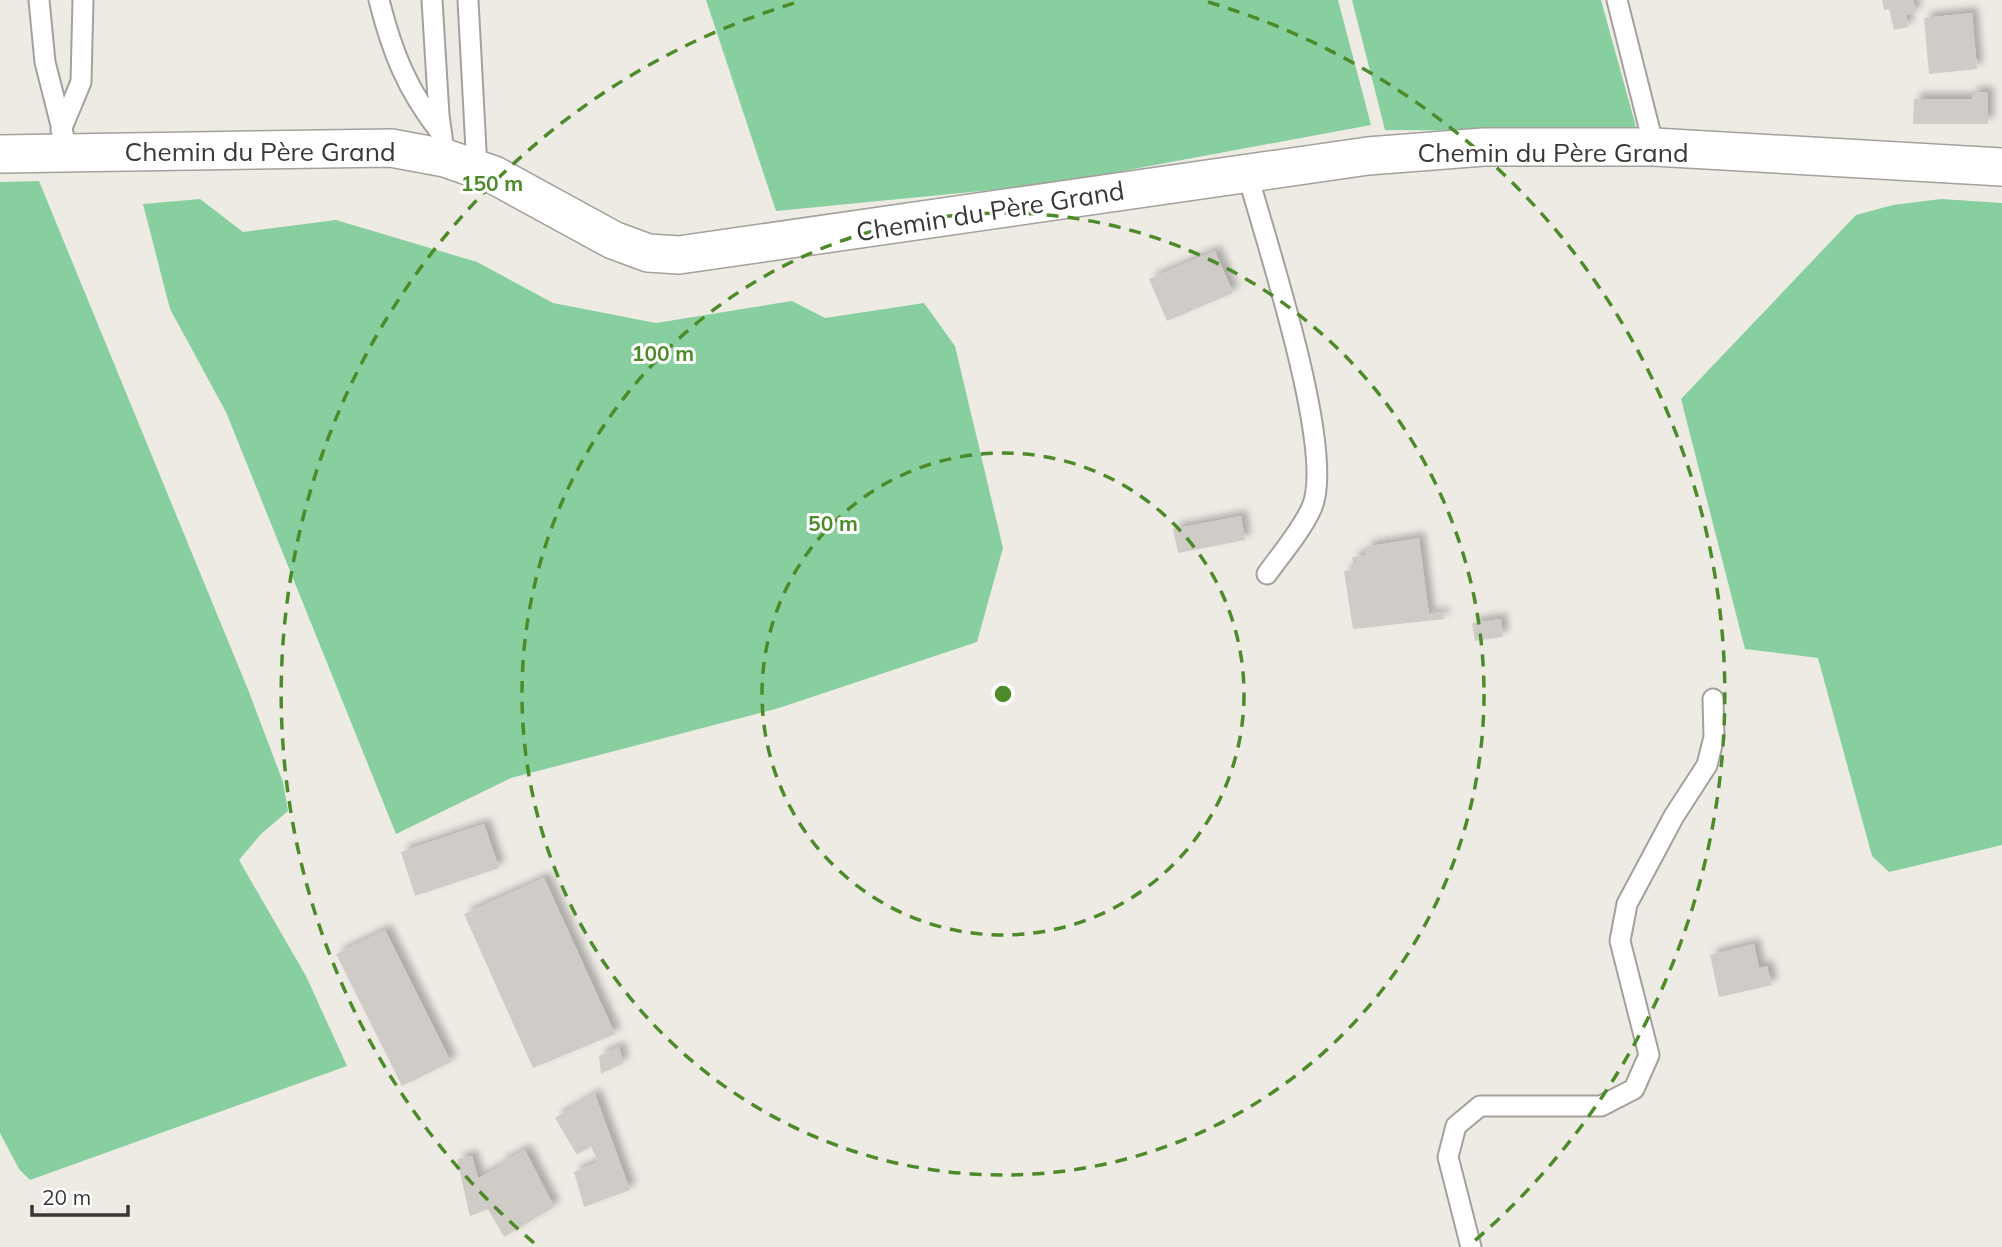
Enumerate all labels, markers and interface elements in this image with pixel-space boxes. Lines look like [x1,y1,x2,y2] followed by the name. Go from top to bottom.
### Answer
[124,135,396,168] street label: Chemin du Père Grand
[1417,136,1689,169] street label: Chemin du Père Grand
[461,170,523,196] text: 150 m
[854,174,1126,248] street label: Chemin du Père Grand
[632,340,694,366] text: 100 m
[808,510,858,536] text: 50 m
[991,682,1015,706] centre of rings
[32,1174,128,1218] scale bar
[42,1184,91,1210] text: 20 m

